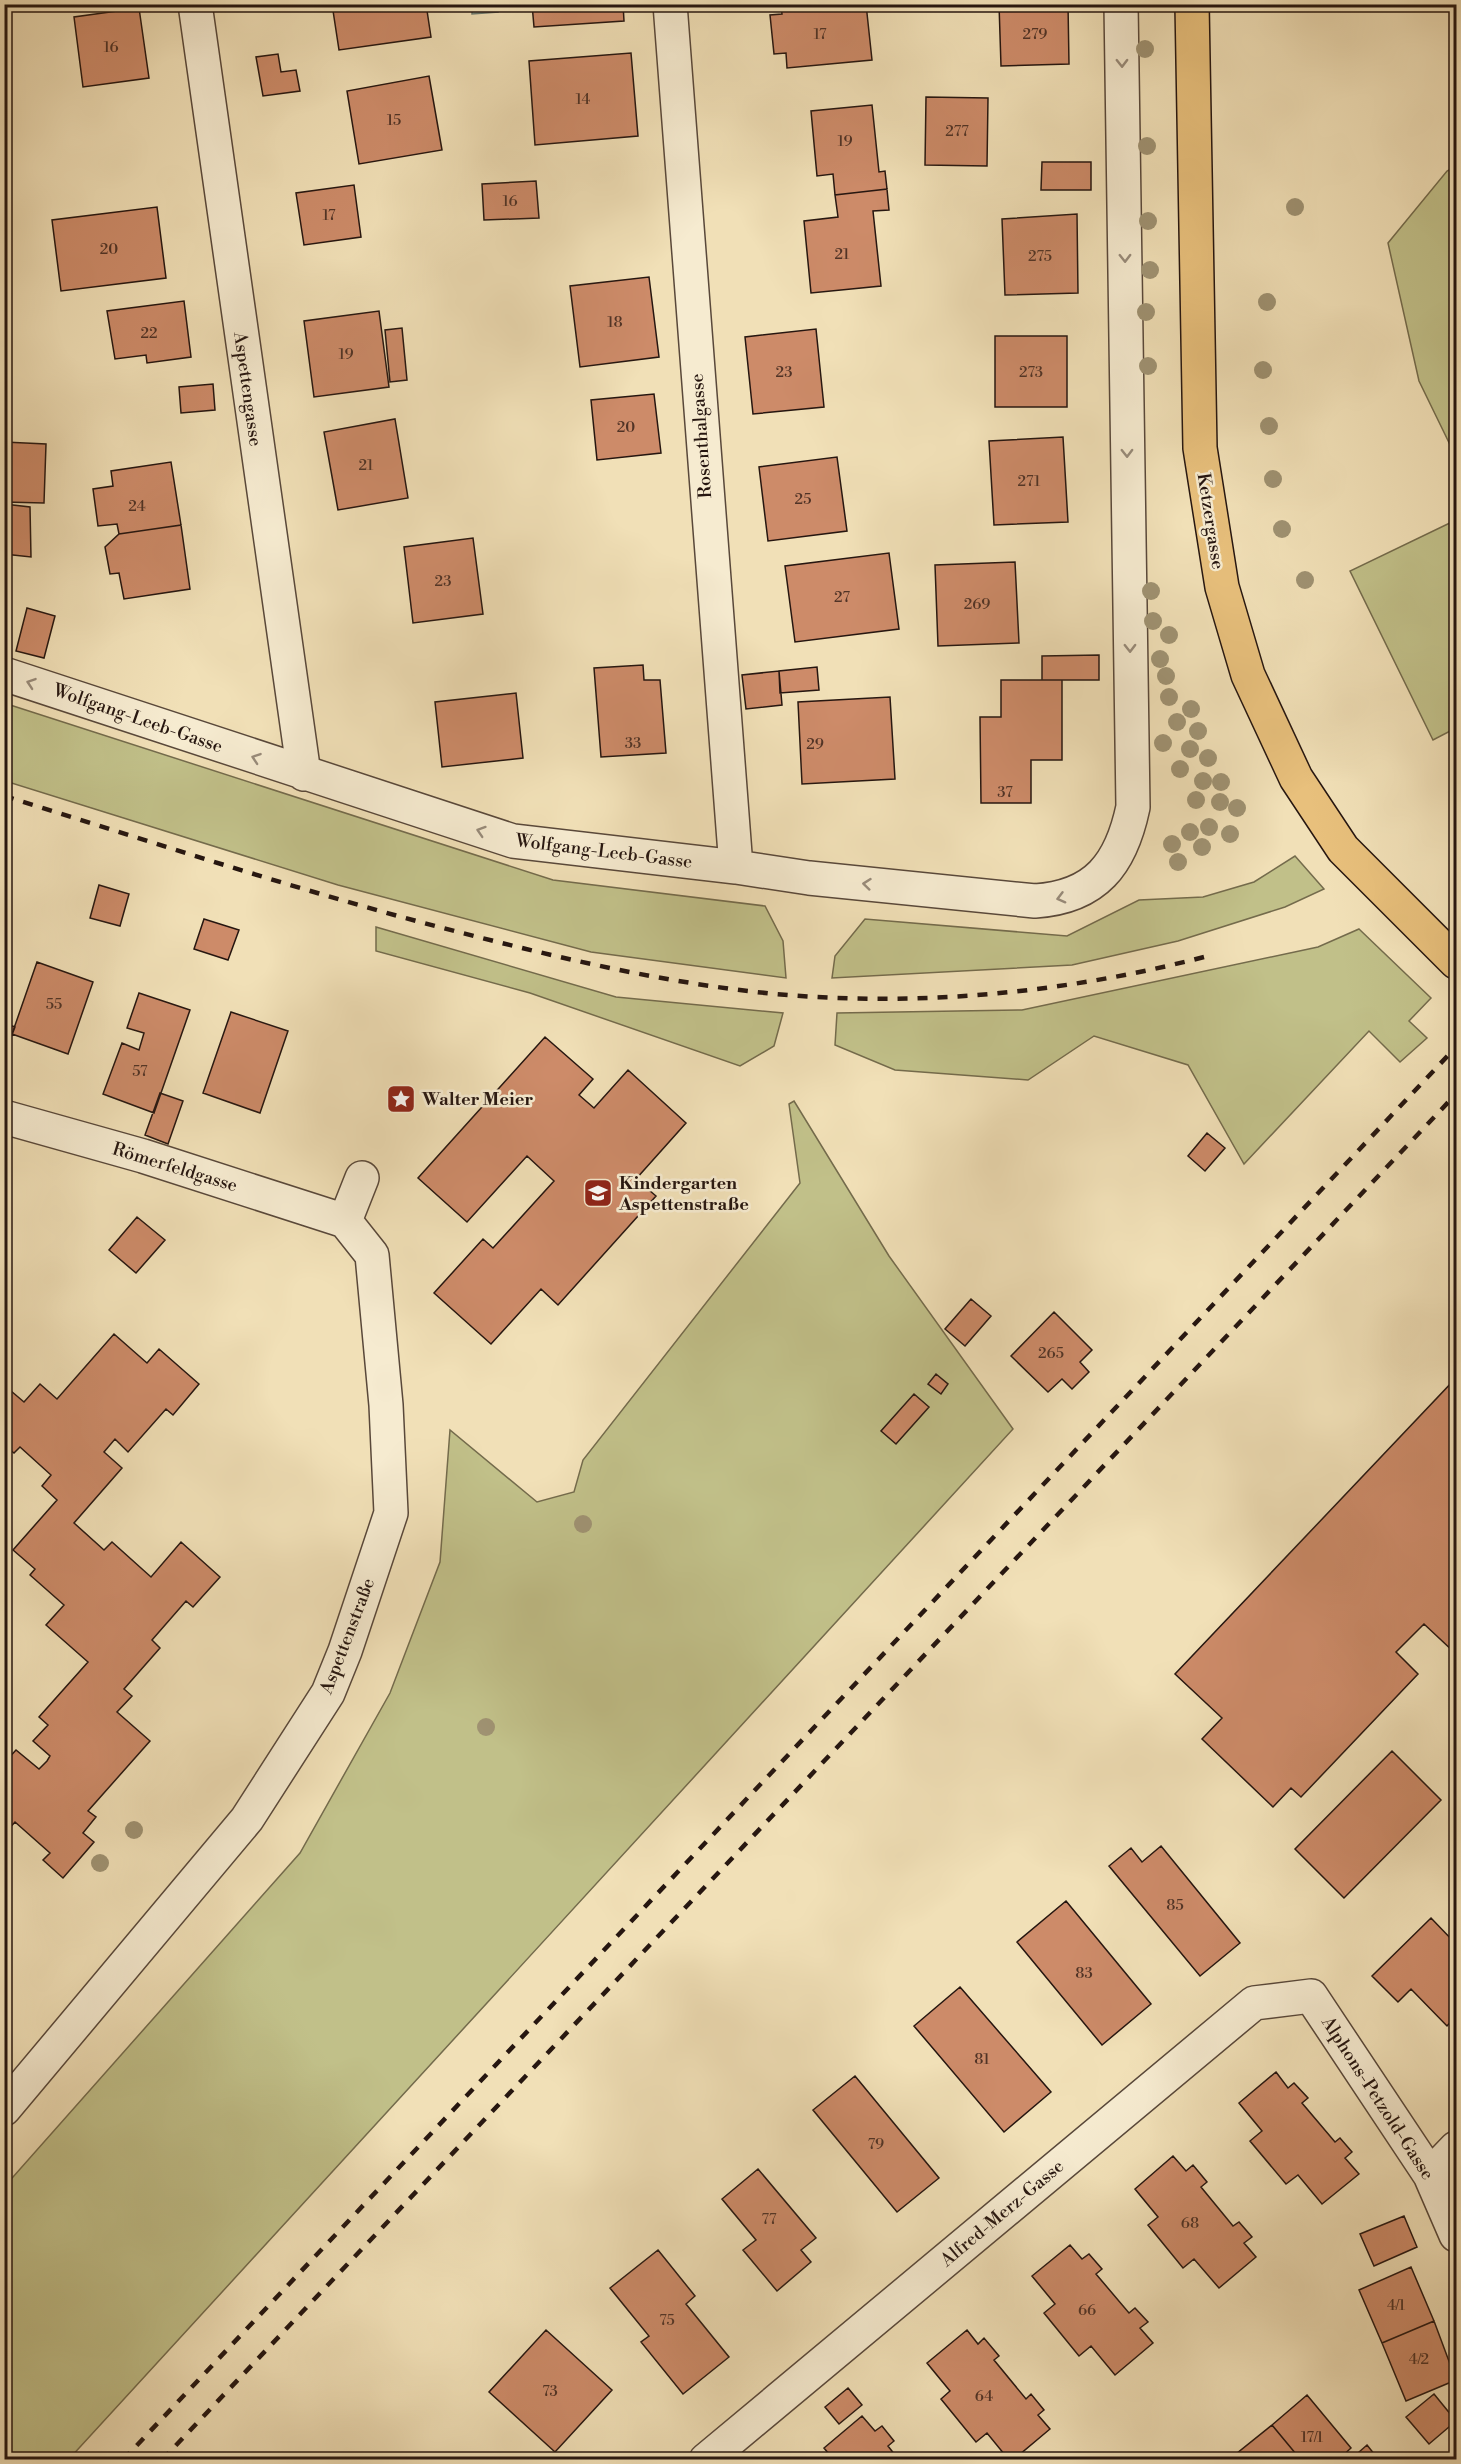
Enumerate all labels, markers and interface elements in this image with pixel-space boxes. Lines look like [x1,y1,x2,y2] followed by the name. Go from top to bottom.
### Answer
[813,25,827,44] house number: 17
[1023,25,1047,44] house number: 279
[103,38,119,57] house number: 16
[1116,58,1128,67] one-way arrow
[576,90,590,109] house number: 14
[387,111,401,130] house number: 15
[945,122,969,141] house number: 277
[837,132,853,151] house number: 19
[502,192,518,211] house number: 16
[322,206,336,225] house number: 17
[100,240,118,259] house number: 20
[834,245,850,264] house number: 21
[1028,247,1052,266] house number: 275
[1119,253,1131,262] one-way arrow
[607,313,623,332] house number: 18
[140,324,158,343] house number: 22
[228,329,267,448] street label: Aspettengasse
[338,345,354,364] house number: 19
[776,363,792,382] house number: 23
[1019,363,1043,382] house number: 273
[686,373,717,499] street label: Rosenthalgasse
[617,418,635,437] house number: 20
[1121,448,1134,457] one-way arrow
[358,456,374,475] house number: 21
[1192,471,1229,571] street label: Ketzergasse
[1017,472,1041,491] house number: 271
[795,490,811,509] house number: 25
[128,497,146,516] house number: 24
[435,572,451,591] house number: 23
[834,588,850,607] house number: 27
[964,595,990,614] house number: 269
[1124,643,1136,652] one-way arrow
[26,677,37,690] one-way arrow
[49,678,226,758] street label: Wolfgang-Leeb-Gasse
[625,734,641,753] house number: 33
[806,735,824,754] house number: 29
[251,752,262,765] one-way arrow
[997,783,1013,802] house number: 37
[476,826,487,838] one-way arrow
[513,829,694,874] street label: Wolfgang-Leeb-Gasse
[863,878,872,891] one-way arrow
[1056,890,1066,903] one-way arrow
[46,995,62,1014] house number: 55
[132,1062,148,1081] house number: 57
[385,1083,417,1115] place icon: Walter Meier
[421,1088,533,1111] place label: Walter Meier
[110,1138,240,1197] street label: Römerfeldgasse
[618,1172,749,1216] place label: Kindergarten Aspettenstraße
[582,1177,614,1209] school or university icon: Kindergarten Aspettenstraße
[1038,1344,1064,1363] house number: 265
[314,1575,380,1698] street label: Aspettenstraße
[1166,1896,1184,1915] house number: 85
[1075,1964,1093,1983] house number: 83
[1316,2011,1439,2184] street label: Alphons-Petzold-Gasse
[974,2050,990,2069] house number: 81
[868,2135,884,2154] house number: 79
[935,2155,1069,2272] street label: Alfred-Merz-Gasse
[761,2210,777,2229] house number: 77
[1181,2214,1199,2233] house number: 68
[1387,2296,1406,2315] house number: 4/1
[1078,2301,1096,2320] house number: 66
[659,2311,675,2330] house number: 75
[1409,2350,1429,2369] house number: 4/2
[542,2382,558,2401] house number: 73
[975,2387,993,2406] house number: 64
[1301,2428,1324,2447] house number: 17/1

